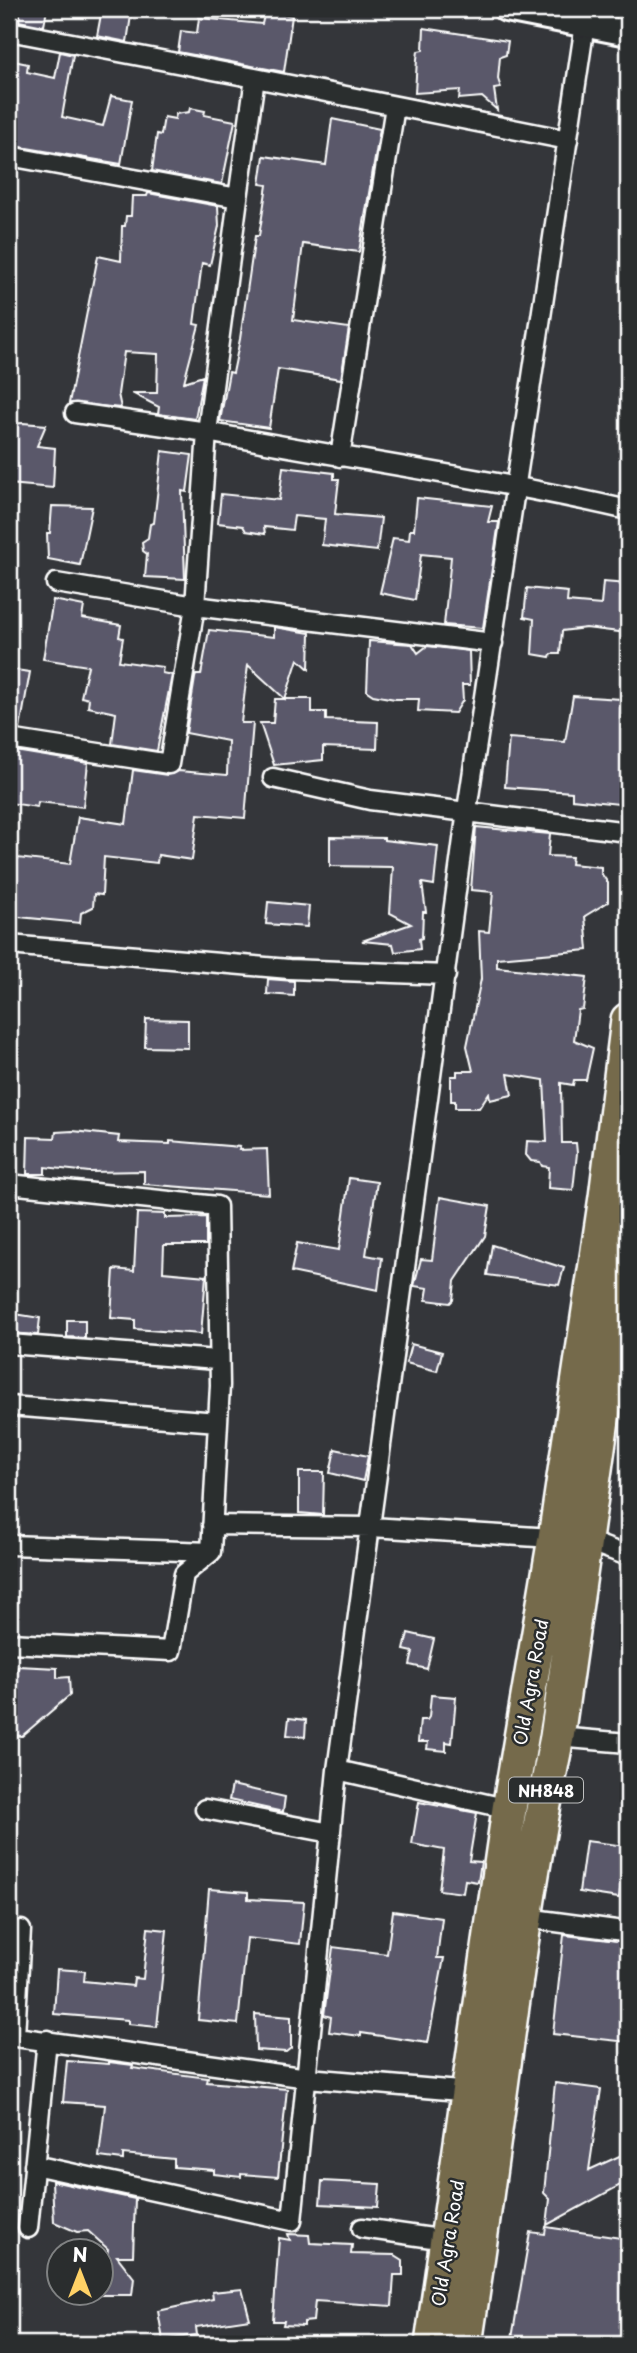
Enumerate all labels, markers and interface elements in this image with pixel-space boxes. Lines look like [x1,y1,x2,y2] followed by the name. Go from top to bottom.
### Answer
[506,1617,554,1747] street label: Old Agra Road
[509,1778,583,1802] road number: NH848
[424,2178,470,2308] street label: Old Agra Road
[46,2238,116,2308] north arrow
[72,2240,88,2268] text: N

